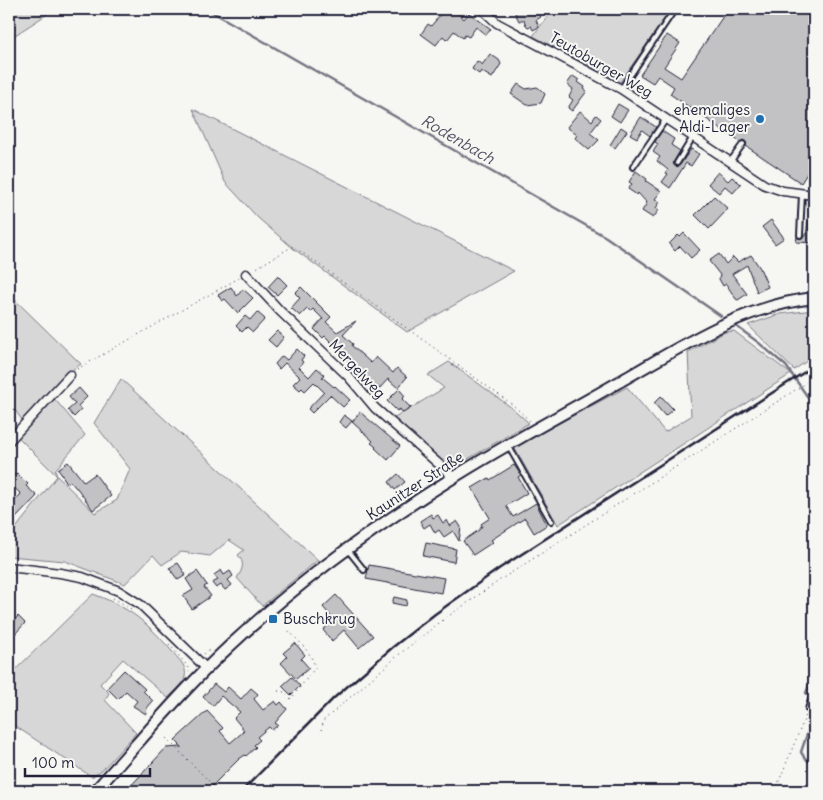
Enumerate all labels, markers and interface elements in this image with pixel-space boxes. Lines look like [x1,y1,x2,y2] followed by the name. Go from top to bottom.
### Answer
[546,27,656,102] street label: Teutoburger Weg
[673,100,750,136] place label: ehemaliges Aldi-Lager
[418,110,499,168] water label: Rodenbach
[754,113,766,125] marker: ehemaliges Aldi-Lager
[325,335,390,402] street label: Mergelweg
[363,447,467,524] street label: Kaunitzer Straße
[283,609,356,628] place label: Buschkrug
[267,613,279,625] marker: Buschkrug
[25,745,150,777] scale bar
[32,753,74,772] text: 100 m

